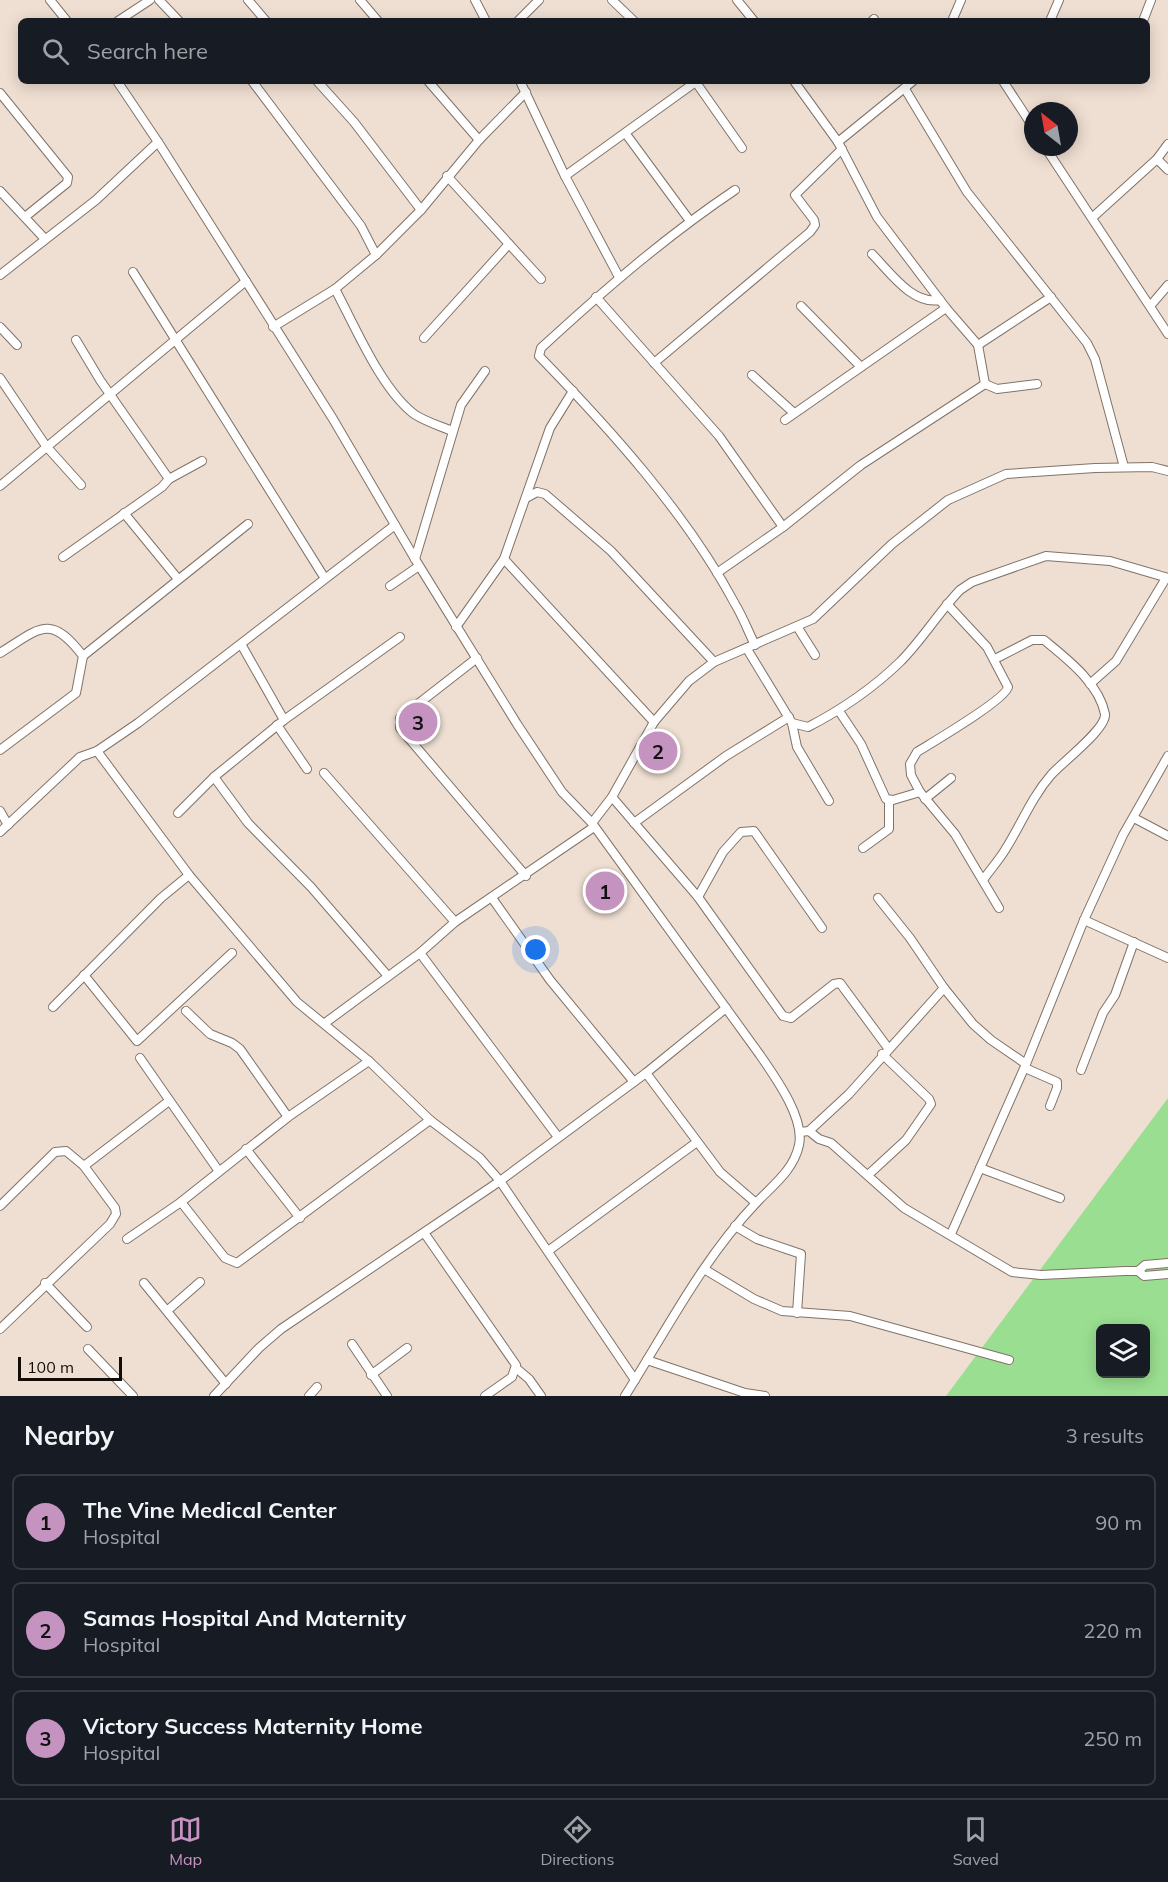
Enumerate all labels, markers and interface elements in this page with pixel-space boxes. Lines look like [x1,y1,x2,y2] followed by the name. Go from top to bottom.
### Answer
[18,18,1150,84] search box
[39,35,72,68] icon: search
[87,37,208,65] text: Search here
[1024,102,1078,156] north arrow
[398,700,438,744] pin: 3
[638,728,678,774] pin: 2
[586,868,624,914] pin: 1
[521,935,550,964] your location
[1096,1324,1150,1378] map controls
[1096,1324,1150,1378] button: layers
[18,1354,122,1382] scale bar
[27,1357,74,1377] text: 100 m
[24,1419,114,1452] text: Nearby
[1066,1423,1144,1448] text: 3 results
[83,1496,337,1524] text: The Vine Medical Center
[40,1510,52,1535] text: 1
[1095,1510,1142,1535] text: 90 m
[83,1524,160,1549] text: Hospital
[83,1604,406,1632] text: Samas Hospital And Maternity
[40,1618,52,1643] text: 2
[1083,1618,1142,1643] text: 220 m
[83,1632,160,1657] text: Hospital
[83,1712,423,1740] text: Victory Success Maternity Home
[40,1726,52,1751] text: 3
[1083,1726,1142,1751] text: 250 m
[83,1740,160,1765] text: Hospital
[169,1813,202,1869] tab: Map
[540,1813,614,1869] tab: Directions
[953,1813,999,1869] tab: Saved

